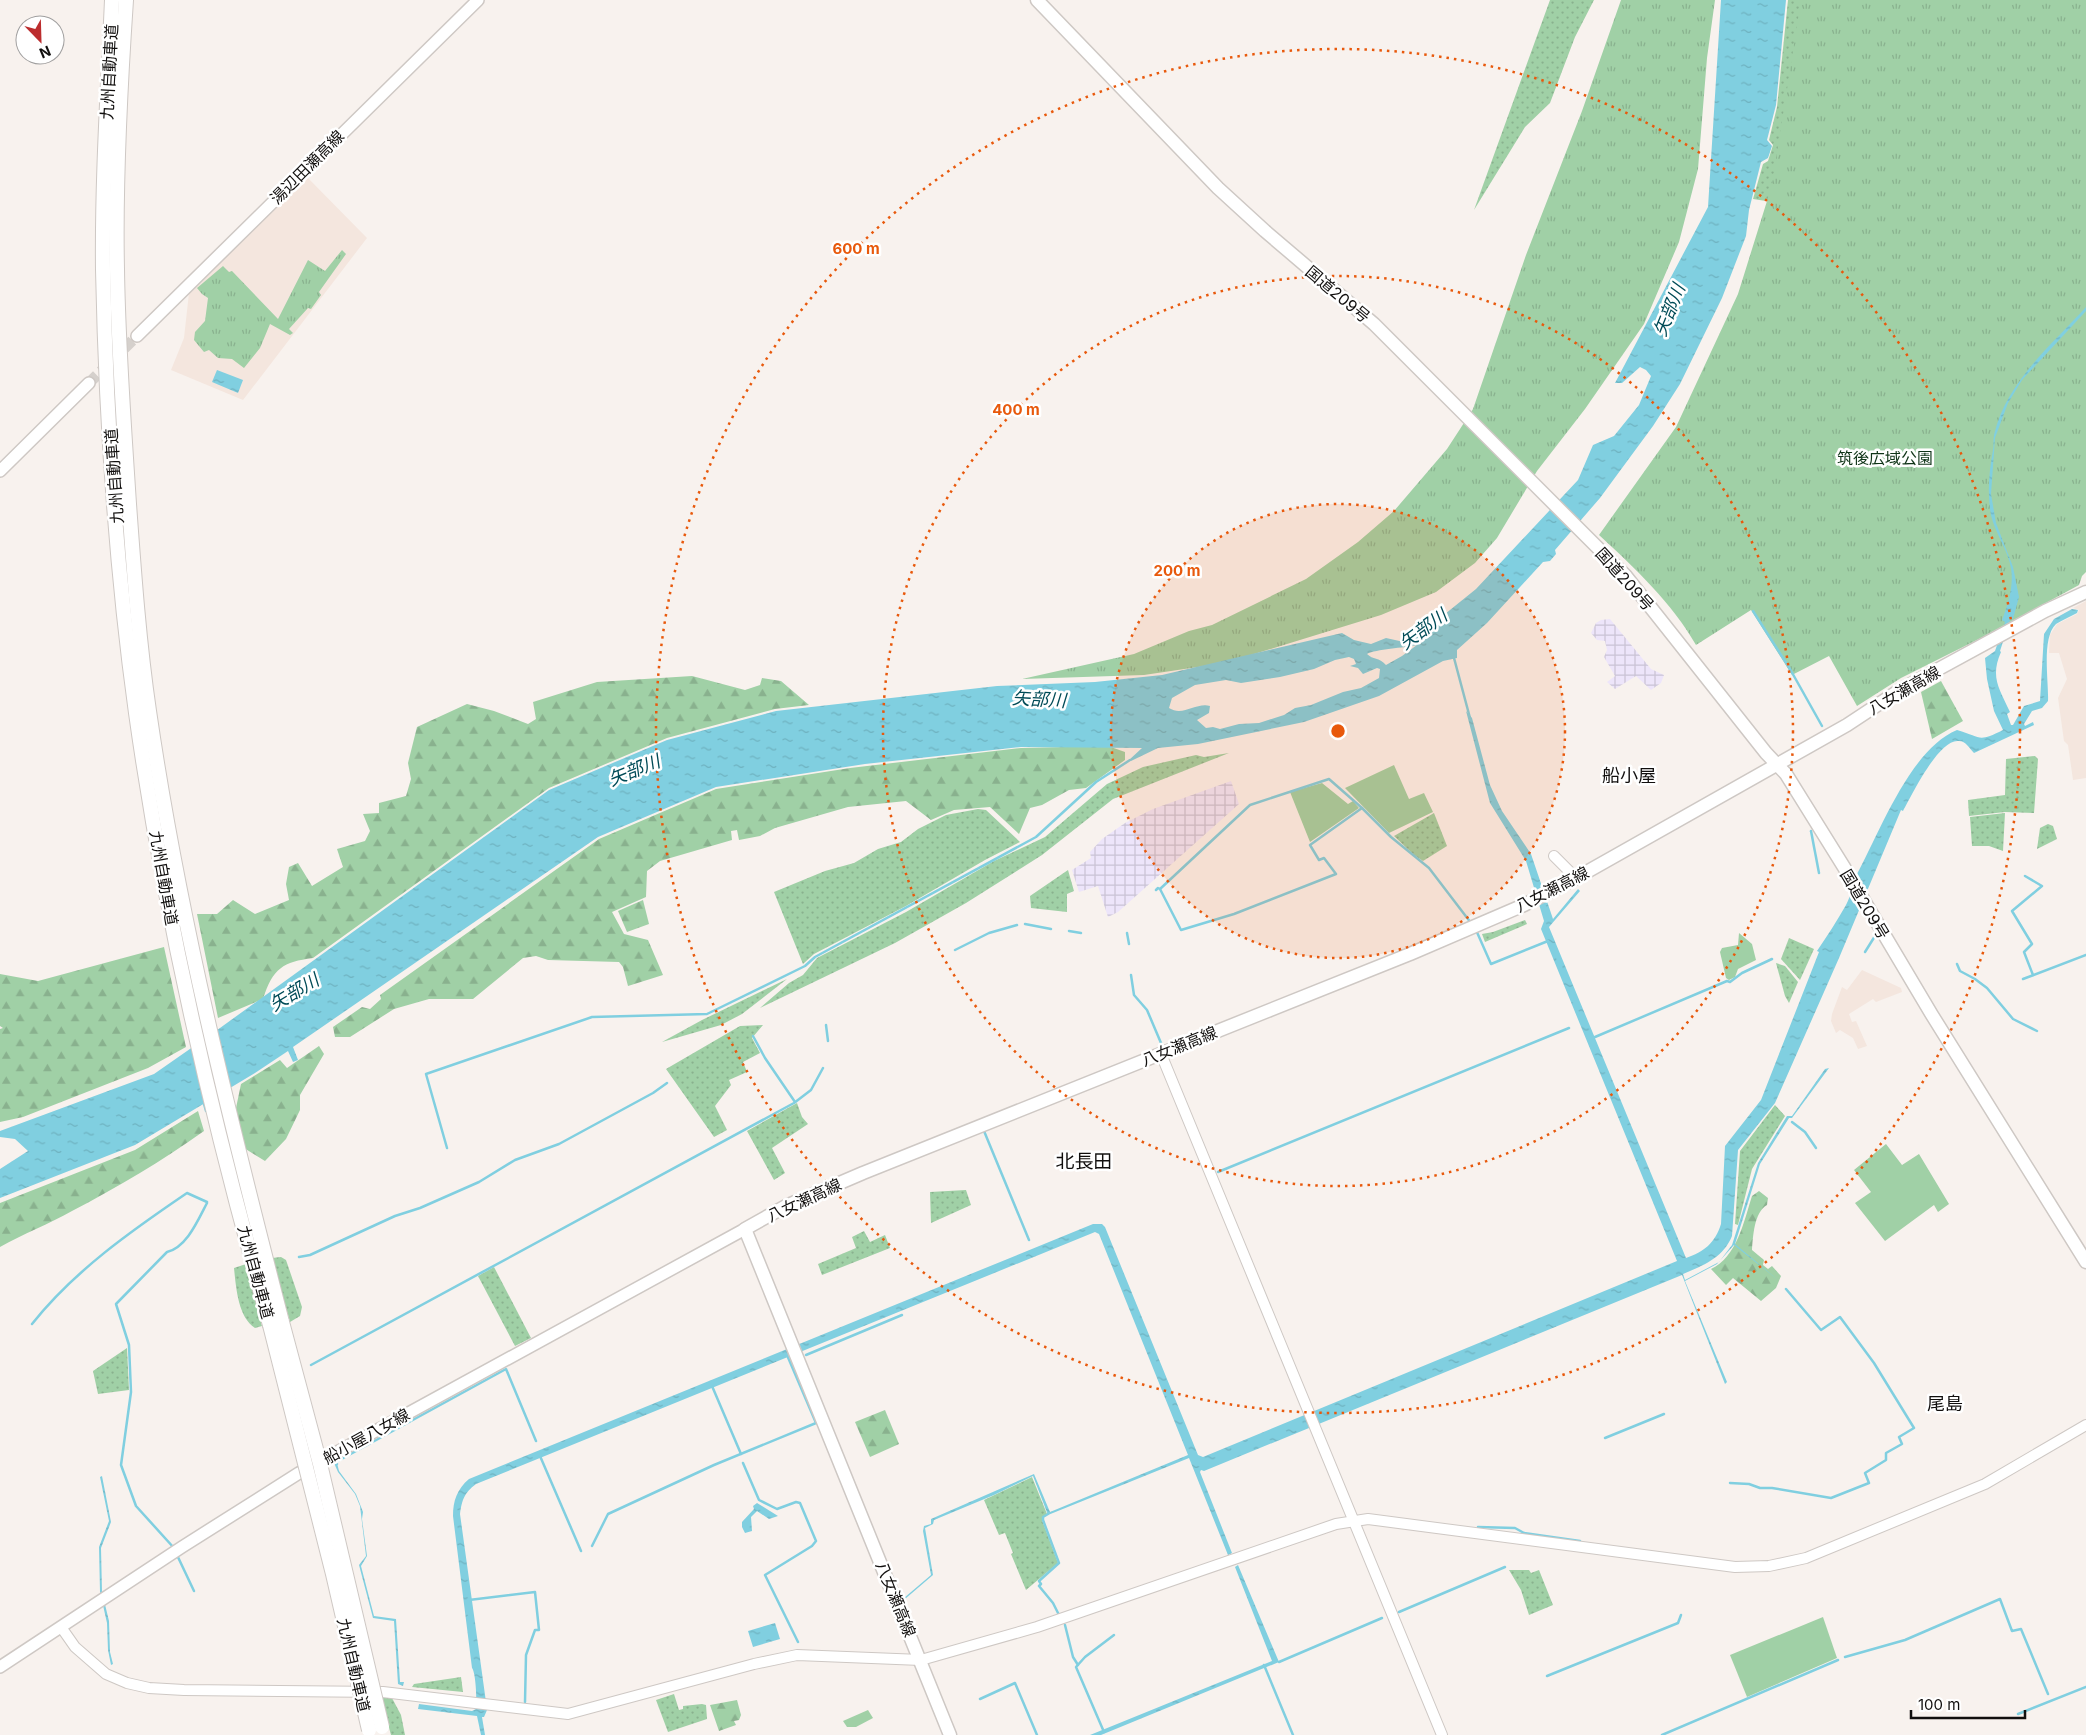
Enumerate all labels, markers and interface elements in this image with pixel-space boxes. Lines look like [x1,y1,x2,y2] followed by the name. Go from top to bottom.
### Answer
[15,15,65,65] north arrow
[97,24,121,120] street label: 九州自動車道
[37,43,54,62] text: N
[266,126,348,208] street label: 湯辺田瀬高線
[832,239,880,258] text: 600 m
[1302,261,1374,327] street label: 国道209号
[1649,279,1690,339] water label: 矢部川
[992,400,1040,419] text: 400 m
[101,427,127,525] street label: 九州自動車道
[1837,448,1933,468] park label: 筑後広域公園
[1592,543,1658,615] street label: 国道209号
[1154,561,1200,580] text: 200 m
[1395,603,1453,653] water label: 矢部川
[1864,661,1944,719] street label: 八女瀬高線
[1011,687,1069,711] water label: 矢部川
[1329,722,1347,740] centre of rings
[605,749,665,790] water label: 矢部川
[1602,765,1656,786] district label: 船小屋
[146,829,182,927] street label: 九州自動車道
[1512,862,1592,916] street label: 八女瀬高線
[1836,866,1894,942] street label: 国道209号
[265,968,324,1015] water label: 矢部川
[1138,1022,1220,1070] street label: 八女瀬高線
[1055,1150,1113,1173] district label: 北長田
[764,1174,844,1226] street label: 八女瀬高線
[234,1223,278,1321] street label: 九州自動車道
[1927,1393,1963,1414] district label: 尾島
[319,1404,413,1468] street label: 船小屋八女線
[872,1558,920,1640] street label: 八女瀬高線
[333,1616,375,1714] street label: 九州自動車道
[1911,1688,2025,1720] scale bar
[1918,1695,1960,1714] text: 100 m

